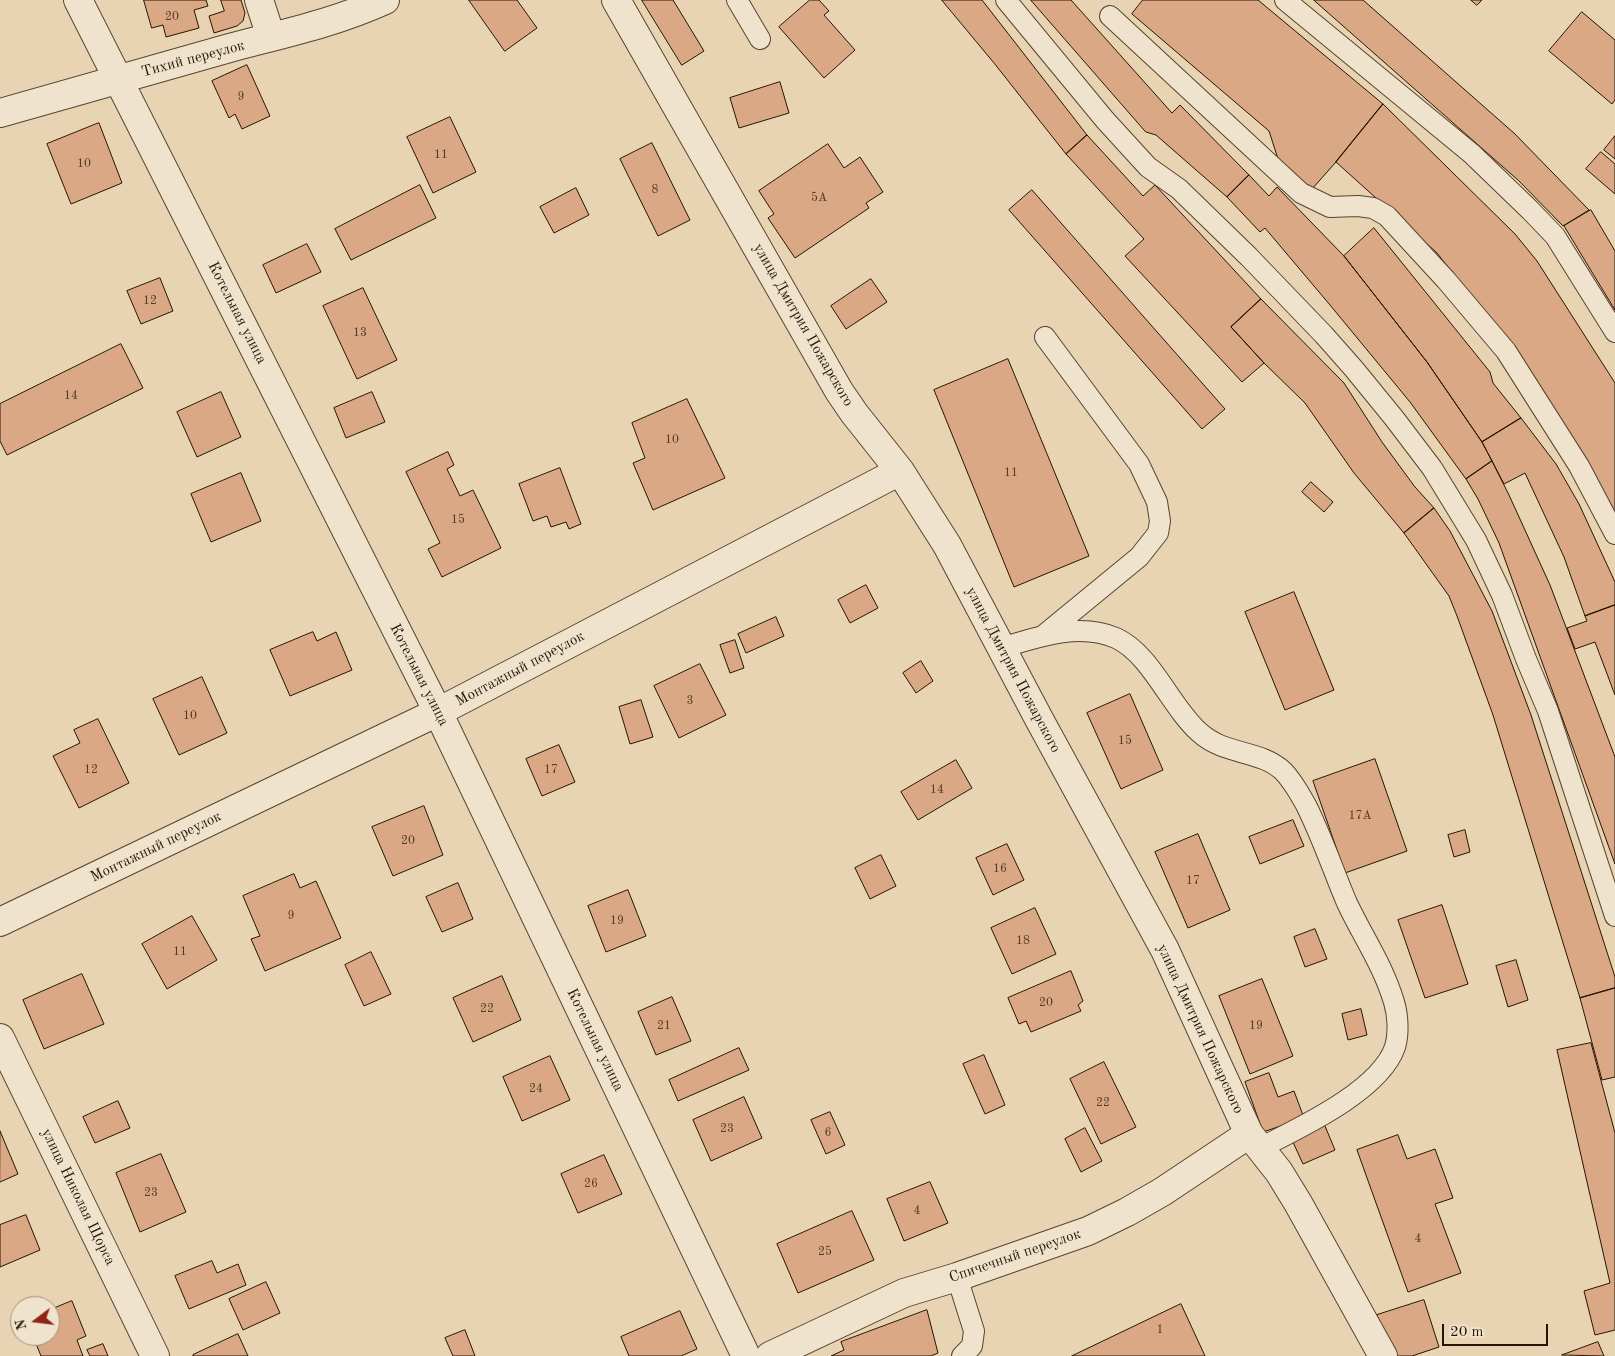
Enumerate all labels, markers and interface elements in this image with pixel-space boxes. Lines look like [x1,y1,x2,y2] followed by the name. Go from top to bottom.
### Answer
[165,10,179,24] house number: 20
[139,37,247,81] street label: Тихий переулок
[238,90,244,104] house number: 9
[434,148,448,162] house number: 11
[77,157,91,171] house number: 10
[652,183,658,197] house number: 8
[811,191,827,205] house number: 5А
[749,240,857,410] street label: улица Дмитрия Пожарского
[204,259,270,367] street label: Котельная улица
[143,294,157,308] house number: 12
[353,326,367,340] house number: 13
[64,389,78,403] house number: 14
[665,433,679,447] house number: 10
[1004,466,1018,480] house number: 11
[451,513,465,527] house number: 15
[962,584,1064,756] street label: улица Дмитрия Пожарского
[386,621,452,729] street label: Котельная улица
[453,627,587,711] street label: Монтажный переулок
[687,694,693,708] house number: 3
[183,709,197,723] house number: 10
[1118,734,1132,748] house number: 15
[84,763,98,777] house number: 12
[544,763,558,777] house number: 17
[930,783,944,797] house number: 14
[88,807,224,887] street label: Монтажный переулок
[1348,809,1372,823] house number: 17А
[401,834,415,848] house number: 20
[993,862,1007,876] house number: 16
[1186,874,1200,888] house number: 17
[288,909,294,923] house number: 9
[610,914,624,928] house number: 19
[1016,934,1030,948] house number: 18
[1153,941,1247,1117] street label: улица Дмитрия Пожарского
[173,945,187,959] house number: 11
[562,986,628,1094] street label: Котельная улица
[1039,996,1053,1010] house number: 20
[480,1002,494,1016] house number: 22
[657,1019,671,1033] house number: 21
[1249,1019,1263,1033] house number: 19
[529,1082,543,1096] house number: 24
[1096,1096,1110,1110] house number: 22
[720,1122,734,1136] house number: 23
[37,1126,119,1268] street label: улица Николая Щорса
[825,1126,831,1140] house number: 6
[584,1177,598,1191] house number: 26
[144,1186,158,1200] house number: 23
[914,1204,920,1218] house number: 4
[947,1225,1083,1287] street label: Спичечный переулок
[1415,1232,1421,1246] house number: 4
[818,1245,832,1259] house number: 25
[10,1296,60,1346] north arrow
[1445,1314,1551,1346] scale bar
[13,1318,30,1332] text: N
[1157,1323,1163,1337] house number: 1
[1450,1325,1484,1340] text: 20 m

